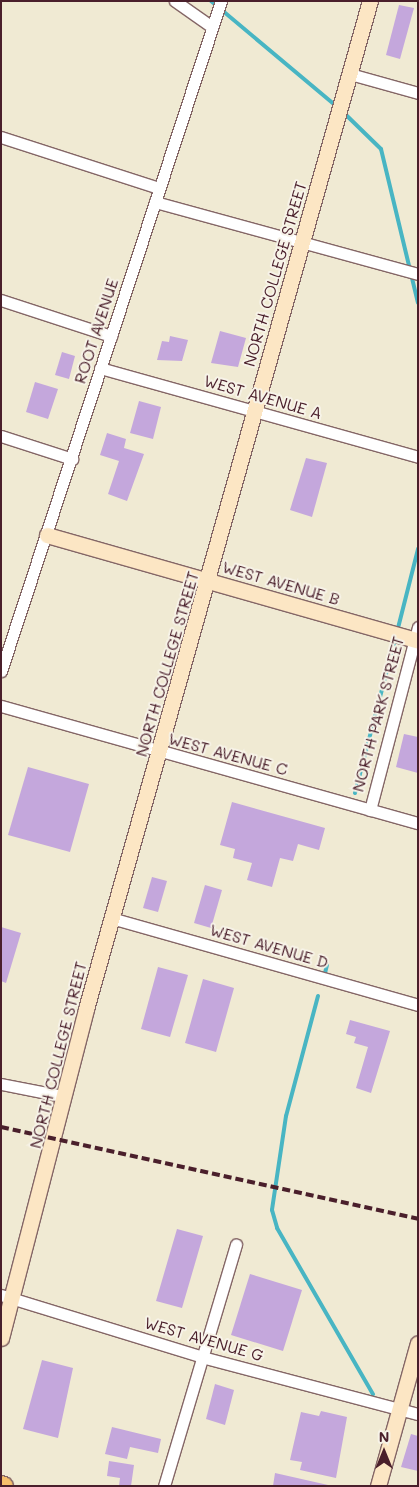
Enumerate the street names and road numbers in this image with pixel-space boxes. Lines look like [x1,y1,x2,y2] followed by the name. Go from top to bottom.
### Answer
[239,179,311,369] street label: NORTH COLLEGE STREET
[70,276,122,386] street label: ROOT AVENUE
[202,371,324,423] street label: WEST AVENUE A
[220,557,342,609] street label: WEST AVENUE B
[131,569,203,759] street label: NORTH COLLEGE STREET
[348,634,408,794] street label: NORTH PARK STREET
[166,729,290,779] street label: WEST AVENUE C
[208,920,330,972] street label: WEST AVENUE D
[25,960,91,1150] street label: NORTH COLLEGE STREET
[142,1313,266,1365] street label: WEST AVENUE G

